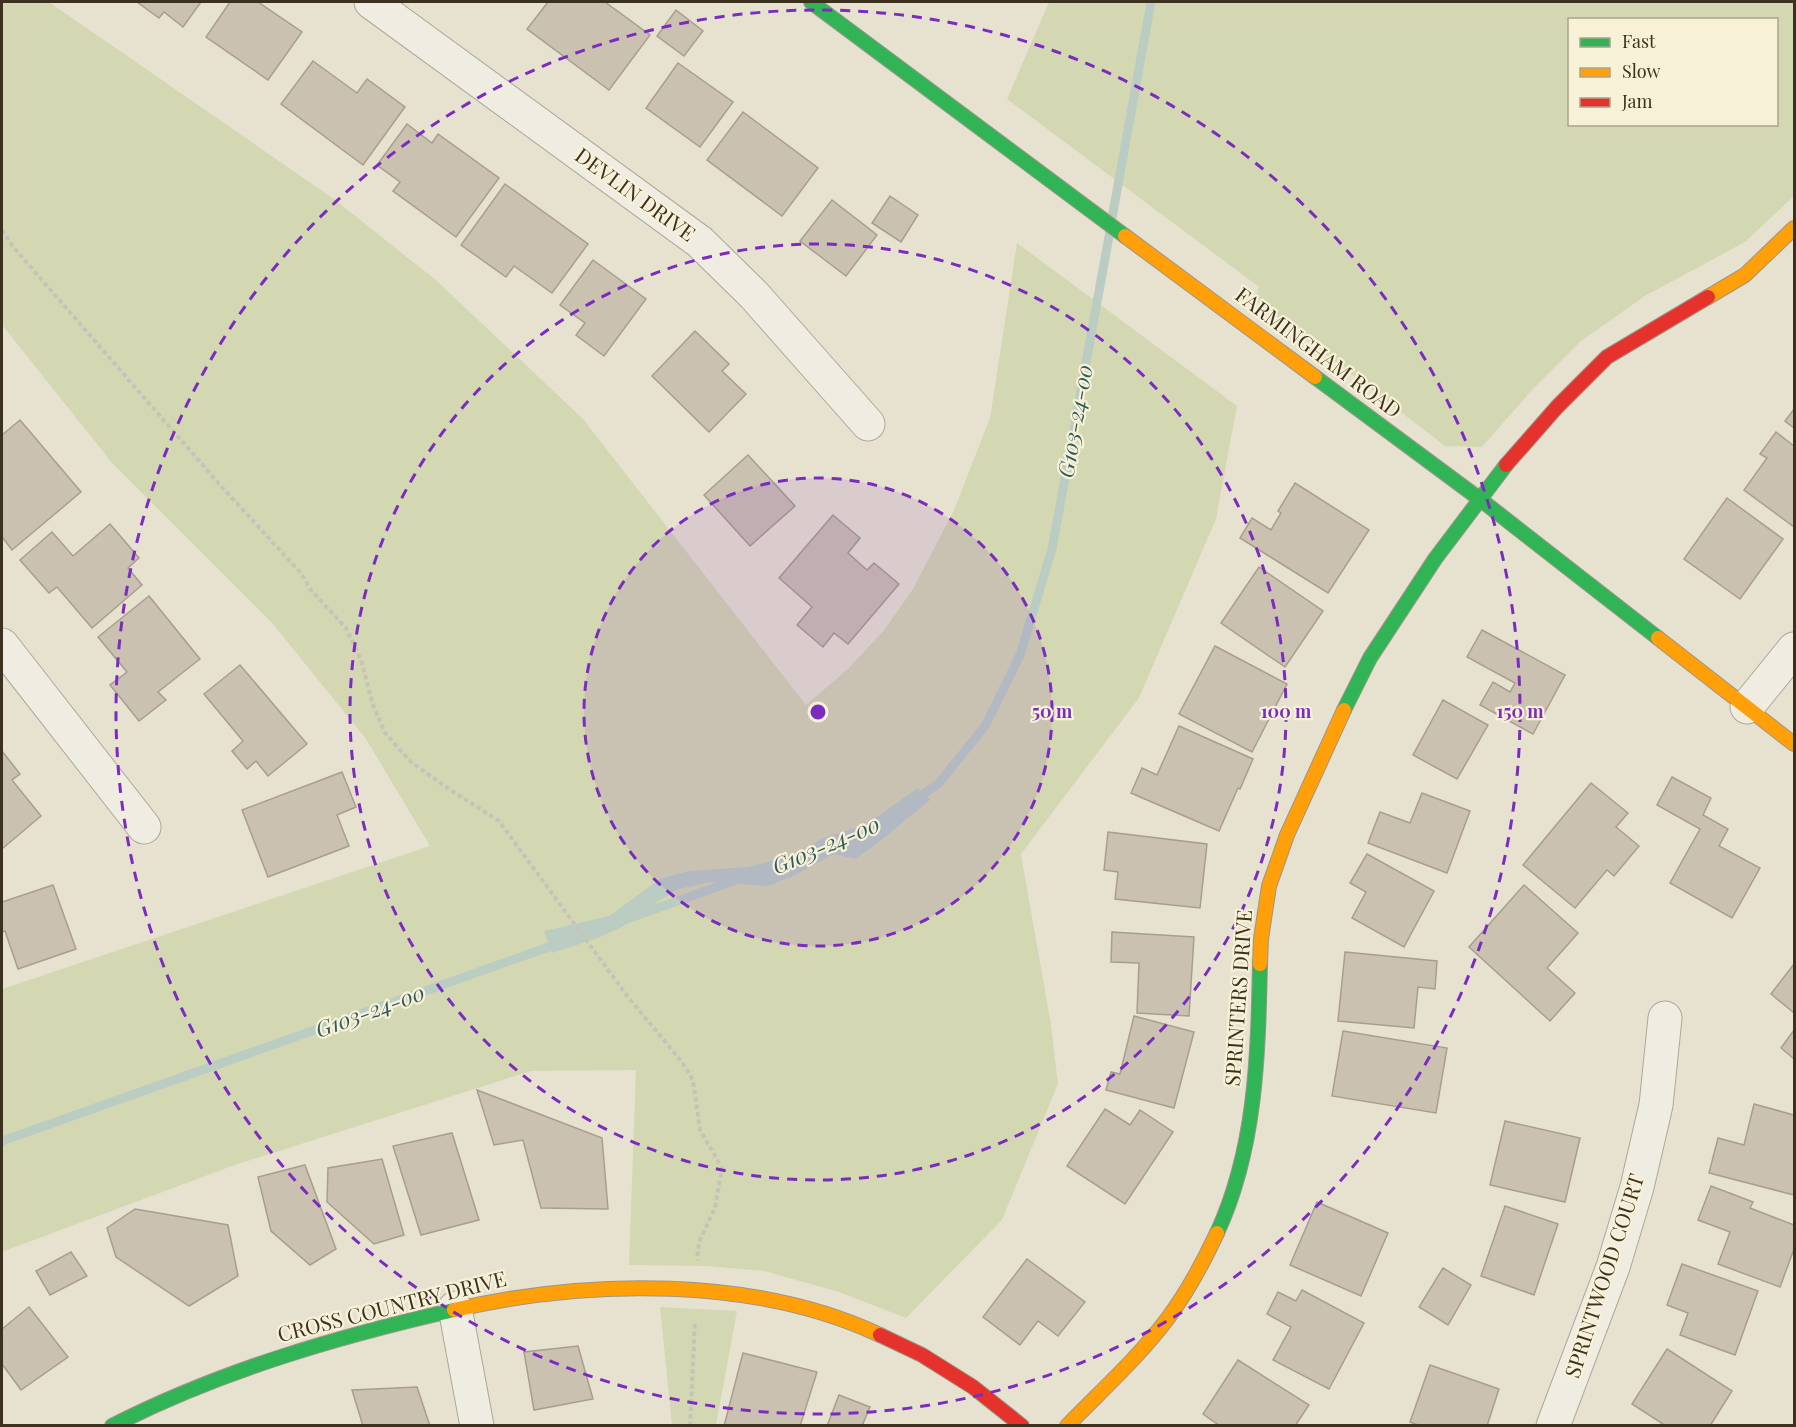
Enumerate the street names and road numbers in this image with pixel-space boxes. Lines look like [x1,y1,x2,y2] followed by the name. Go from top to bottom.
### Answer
[570,140,702,247] street label: DEVLIN DRIVE
[1230,280,1408,423] street label: FARMINGHAM ROAD
[1217,909,1257,1087] street label: SPRINTERS DRIVE
[1557,1170,1649,1381] street label: SPRINTWOOD COURT
[274,1263,509,1347] street label: CROSS COUNTRY DRIVE

